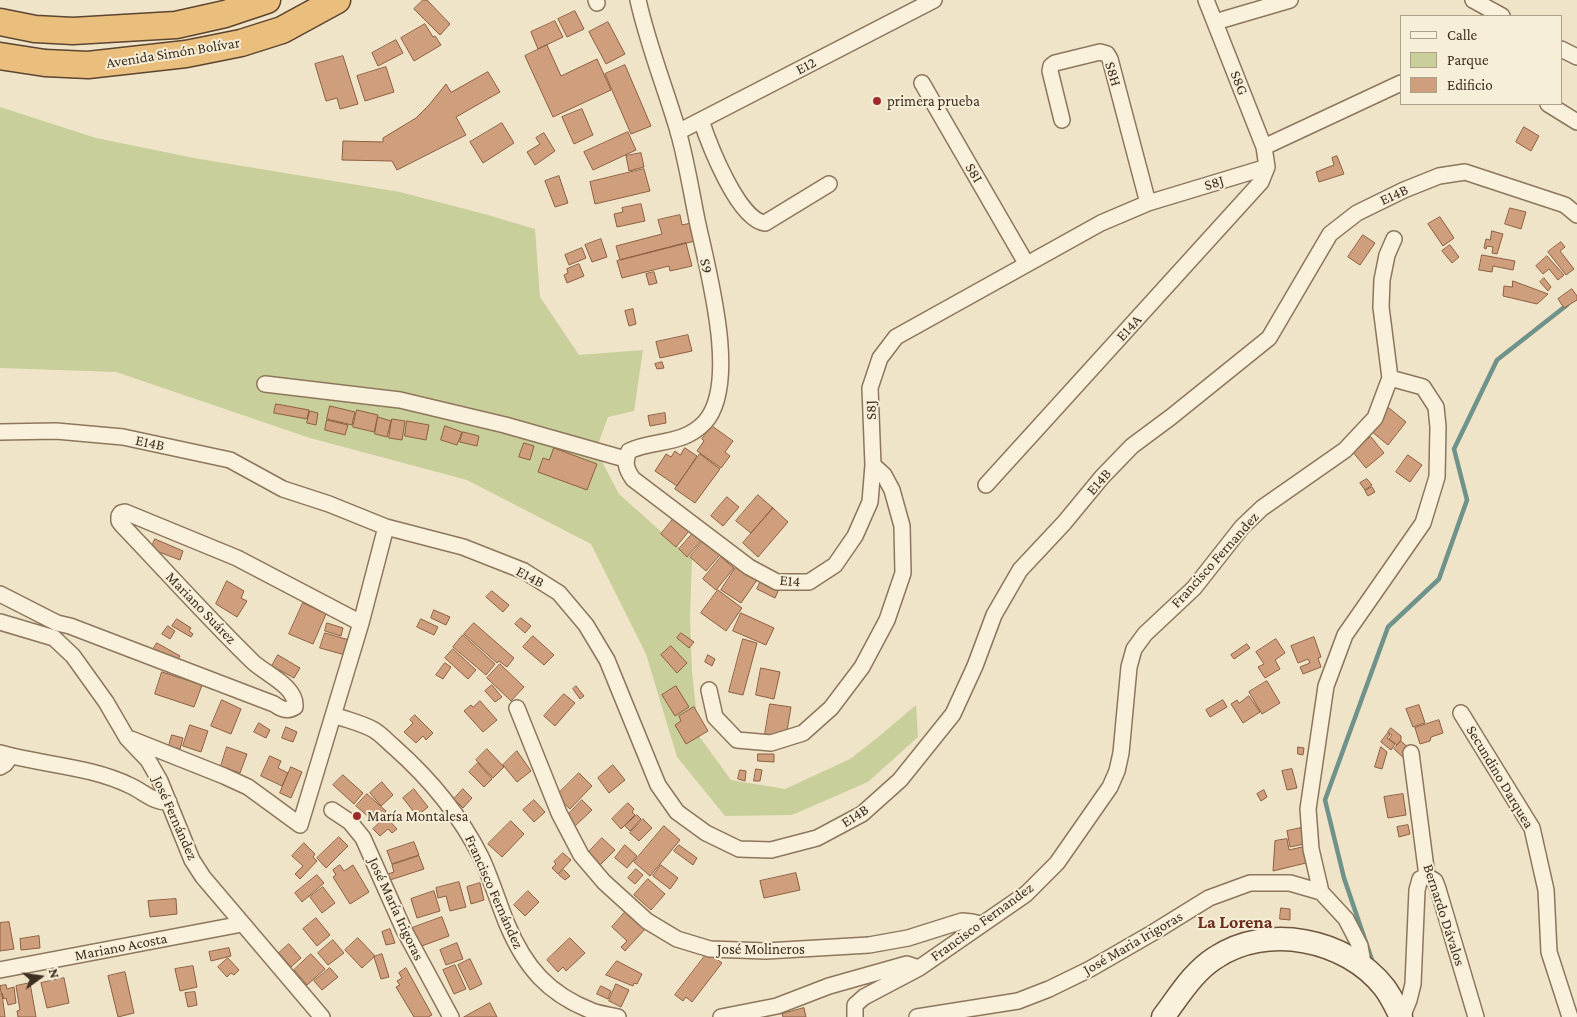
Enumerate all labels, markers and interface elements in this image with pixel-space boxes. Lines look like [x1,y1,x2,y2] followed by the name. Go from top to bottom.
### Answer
[1400,15,1562,105] legend
[1447,27,1477,43] text: Calle
[105,34,241,72] street label: Avenida Simón Bolívar
[1447,52,1488,68] text: Parque
[793,53,819,79] street label: E12
[1101,59,1125,89] street label: S8H
[1226,68,1252,98] street label: S8G
[1447,77,1493,93] text: Edificio
[887,92,980,110] place label: primera prueba
[871,95,883,107] marker: primera prueba
[961,160,987,186] street label: S8I
[1202,172,1226,194] street label: S8J
[1377,181,1411,209] street label: E14B
[696,257,716,275] street label: S9
[1113,311,1145,345] street label: E14A
[862,400,880,420] street label: S8J
[134,431,166,455] street label: E14B
[1083,465,1115,499] street label: E14B
[1167,508,1263,612] street label: Francisco Fernandez
[513,562,547,592] street label: E14B
[162,568,240,648] street label: Mariano Suárez
[779,571,801,591] street label: E14
[1462,722,1538,832] street label: Secundino Darquea
[148,773,202,863] street label: José Fernández
[838,801,872,831] street label: E14B
[367,807,469,825] place label: María Montalesa
[351,810,363,822] marker: María Montalesa
[461,832,527,952] street label: Francisco Fernández
[364,855,428,963] street label: José María Irigoras
[1419,862,1469,968] street label: Bernardo Dávalos
[927,879,1037,965] street label: Francisco Fernandez
[1080,907,1186,979] street label: José Maria Irigoras
[1197,911,1273,933] district label: La Lorena
[73,929,169,965] street label: Mariano Acosta
[717,940,805,958] street label: José Molineros
[15,952,65,1002] north arrow
[46,967,63,980] text: N

